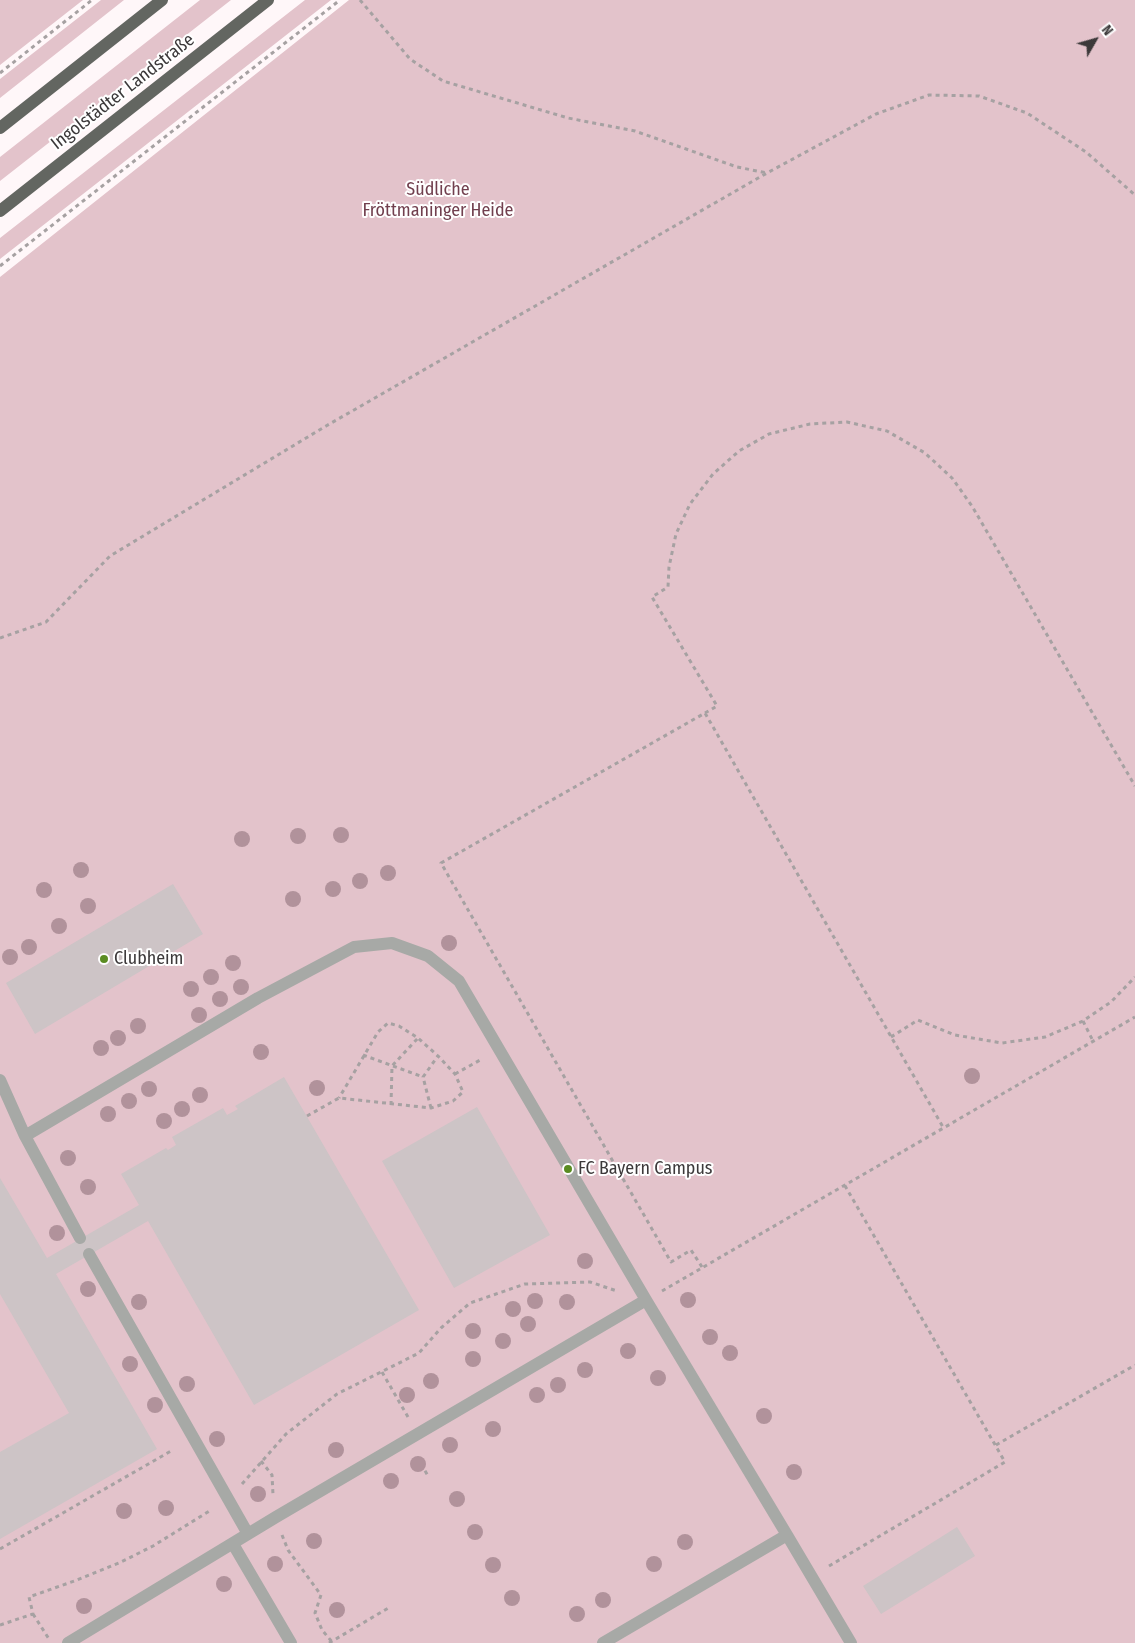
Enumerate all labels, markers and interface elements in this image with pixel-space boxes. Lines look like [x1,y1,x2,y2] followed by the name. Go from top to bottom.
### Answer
[1070,15,1120,65] north arrow
[1098,22,1116,39] text: N
[47,29,199,155] street label: Ingolstädter Landstraße
[363,179,513,222] park label: Südliche Fröttmaninger Heide
[114,948,183,970] place label: Clubheim
[98,953,110,965] marker: Clubheim
[578,1158,712,1180] place label: FC Bayern Campus
[562,1163,574,1175] marker: FC Bayern Campus

